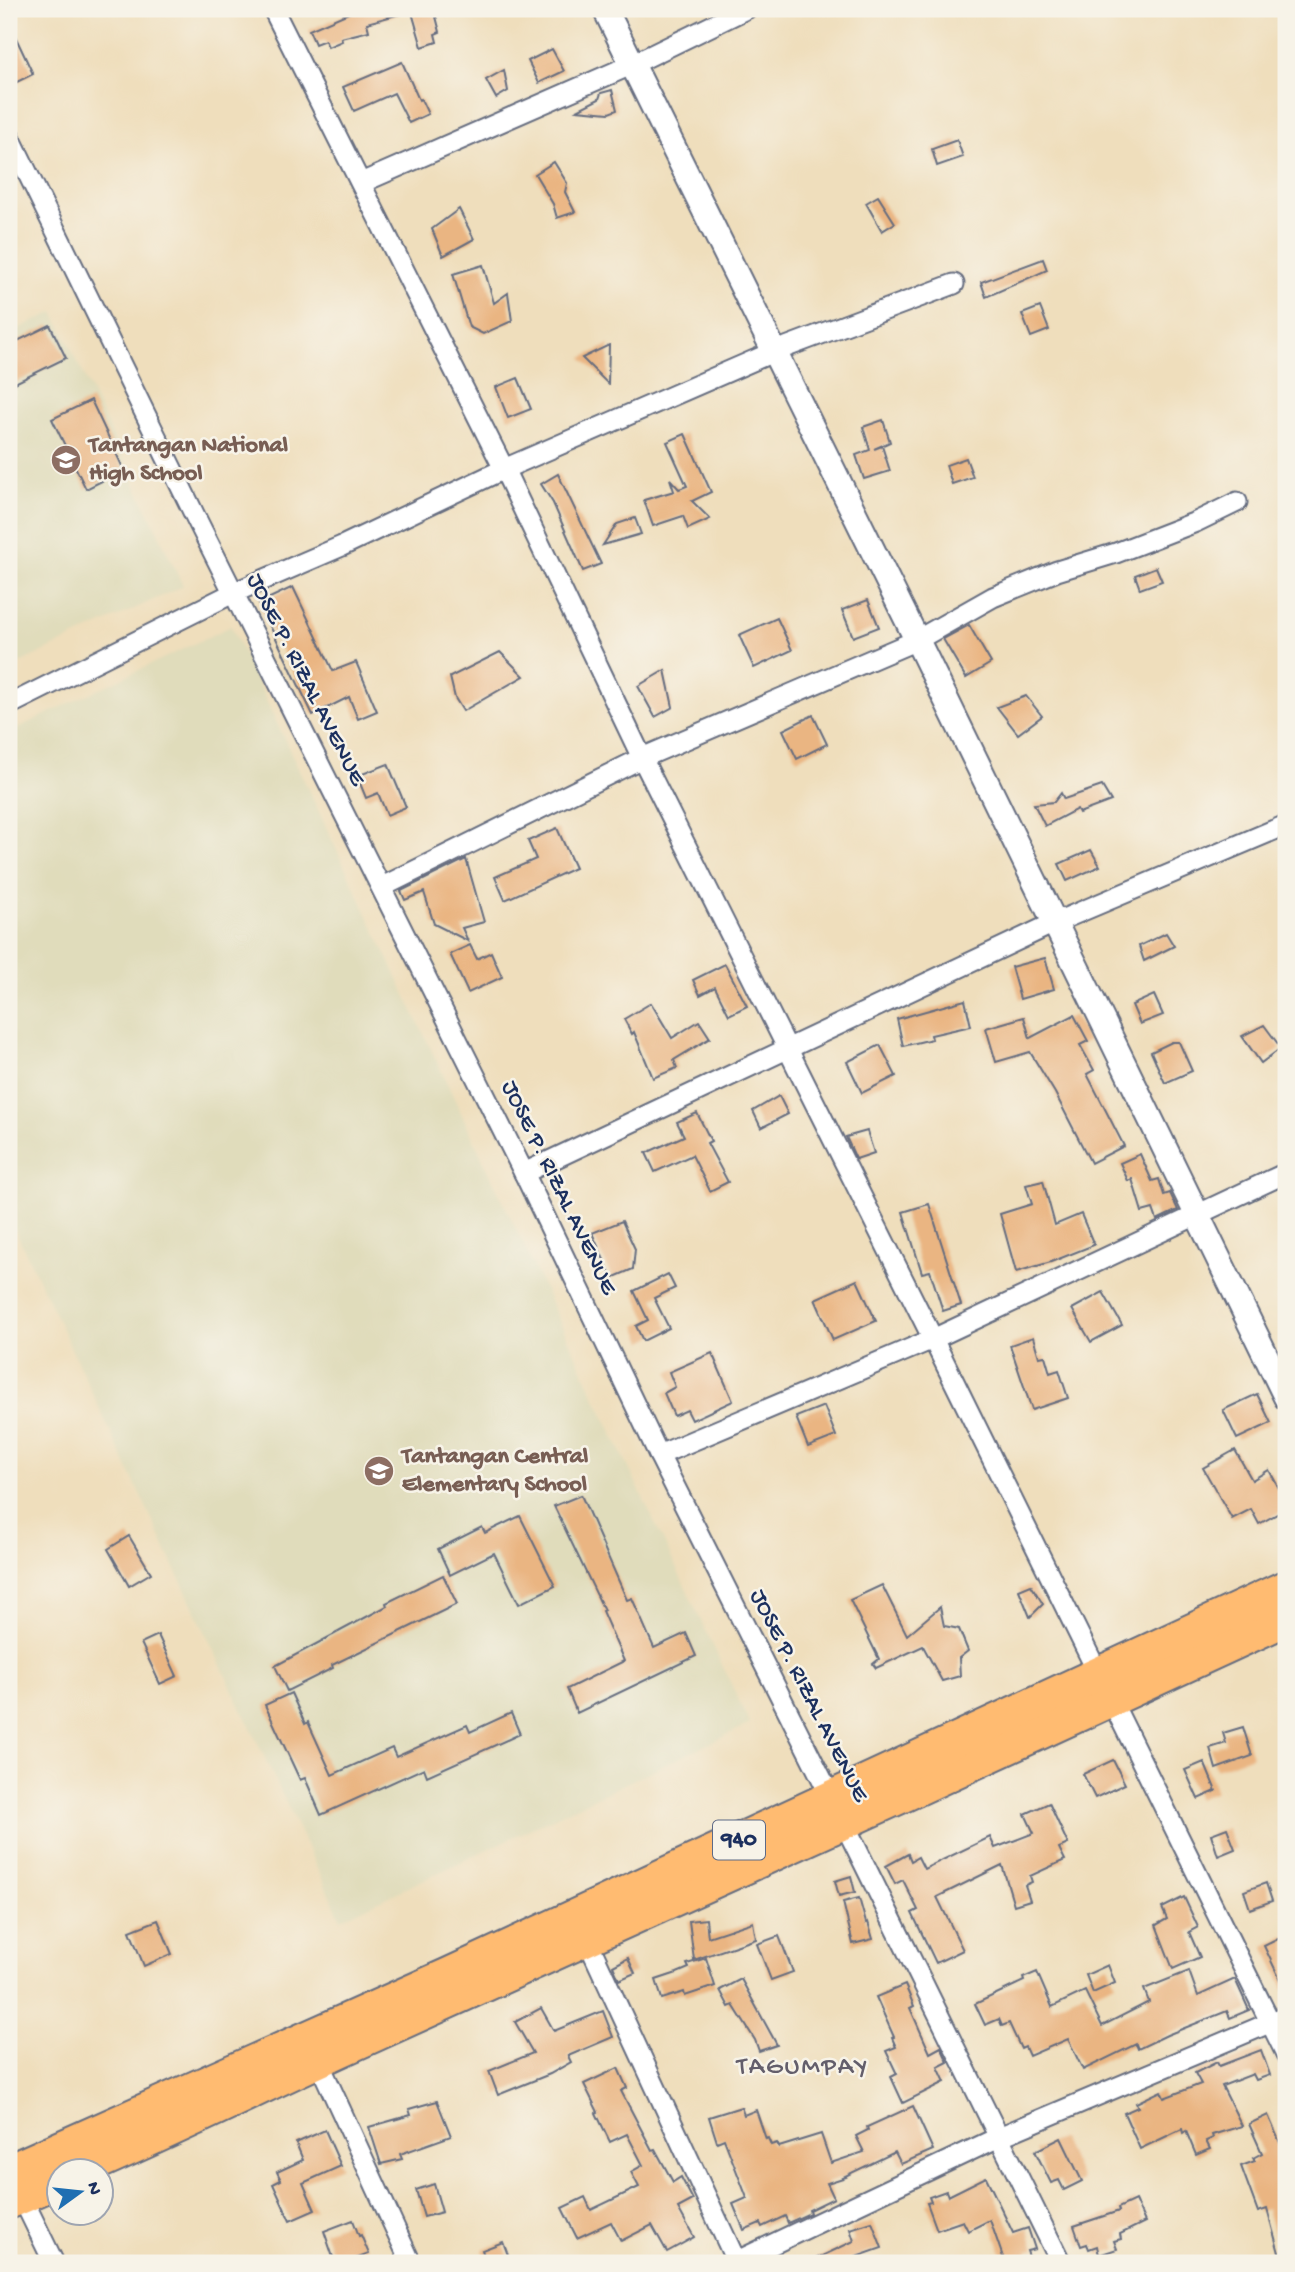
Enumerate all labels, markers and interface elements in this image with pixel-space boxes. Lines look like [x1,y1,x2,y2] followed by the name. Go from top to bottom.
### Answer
[87,432,288,489] place label: Tantangan National High School
[49,443,83,477] school or university icon: Tantangan National High School
[239,569,372,792] street label: JOSE P. RIZAL AVENUE
[493,1076,623,1301] street label: JOSE P. RIZAL AVENUE
[400,1443,588,1500] place label: Tantangan Central Elementary School
[362,1454,396,1488] school or university icon: Tantangan Central Elementary School
[742,1585,875,1808] street label: JOSE P. RIZAL AVENUE
[713,1820,765,1859] road number: 940
[735,2053,869,2084] district label: TAGUMPAY
[46,2156,116,2226] north arrow
[80,2180,106,2197] text: N

